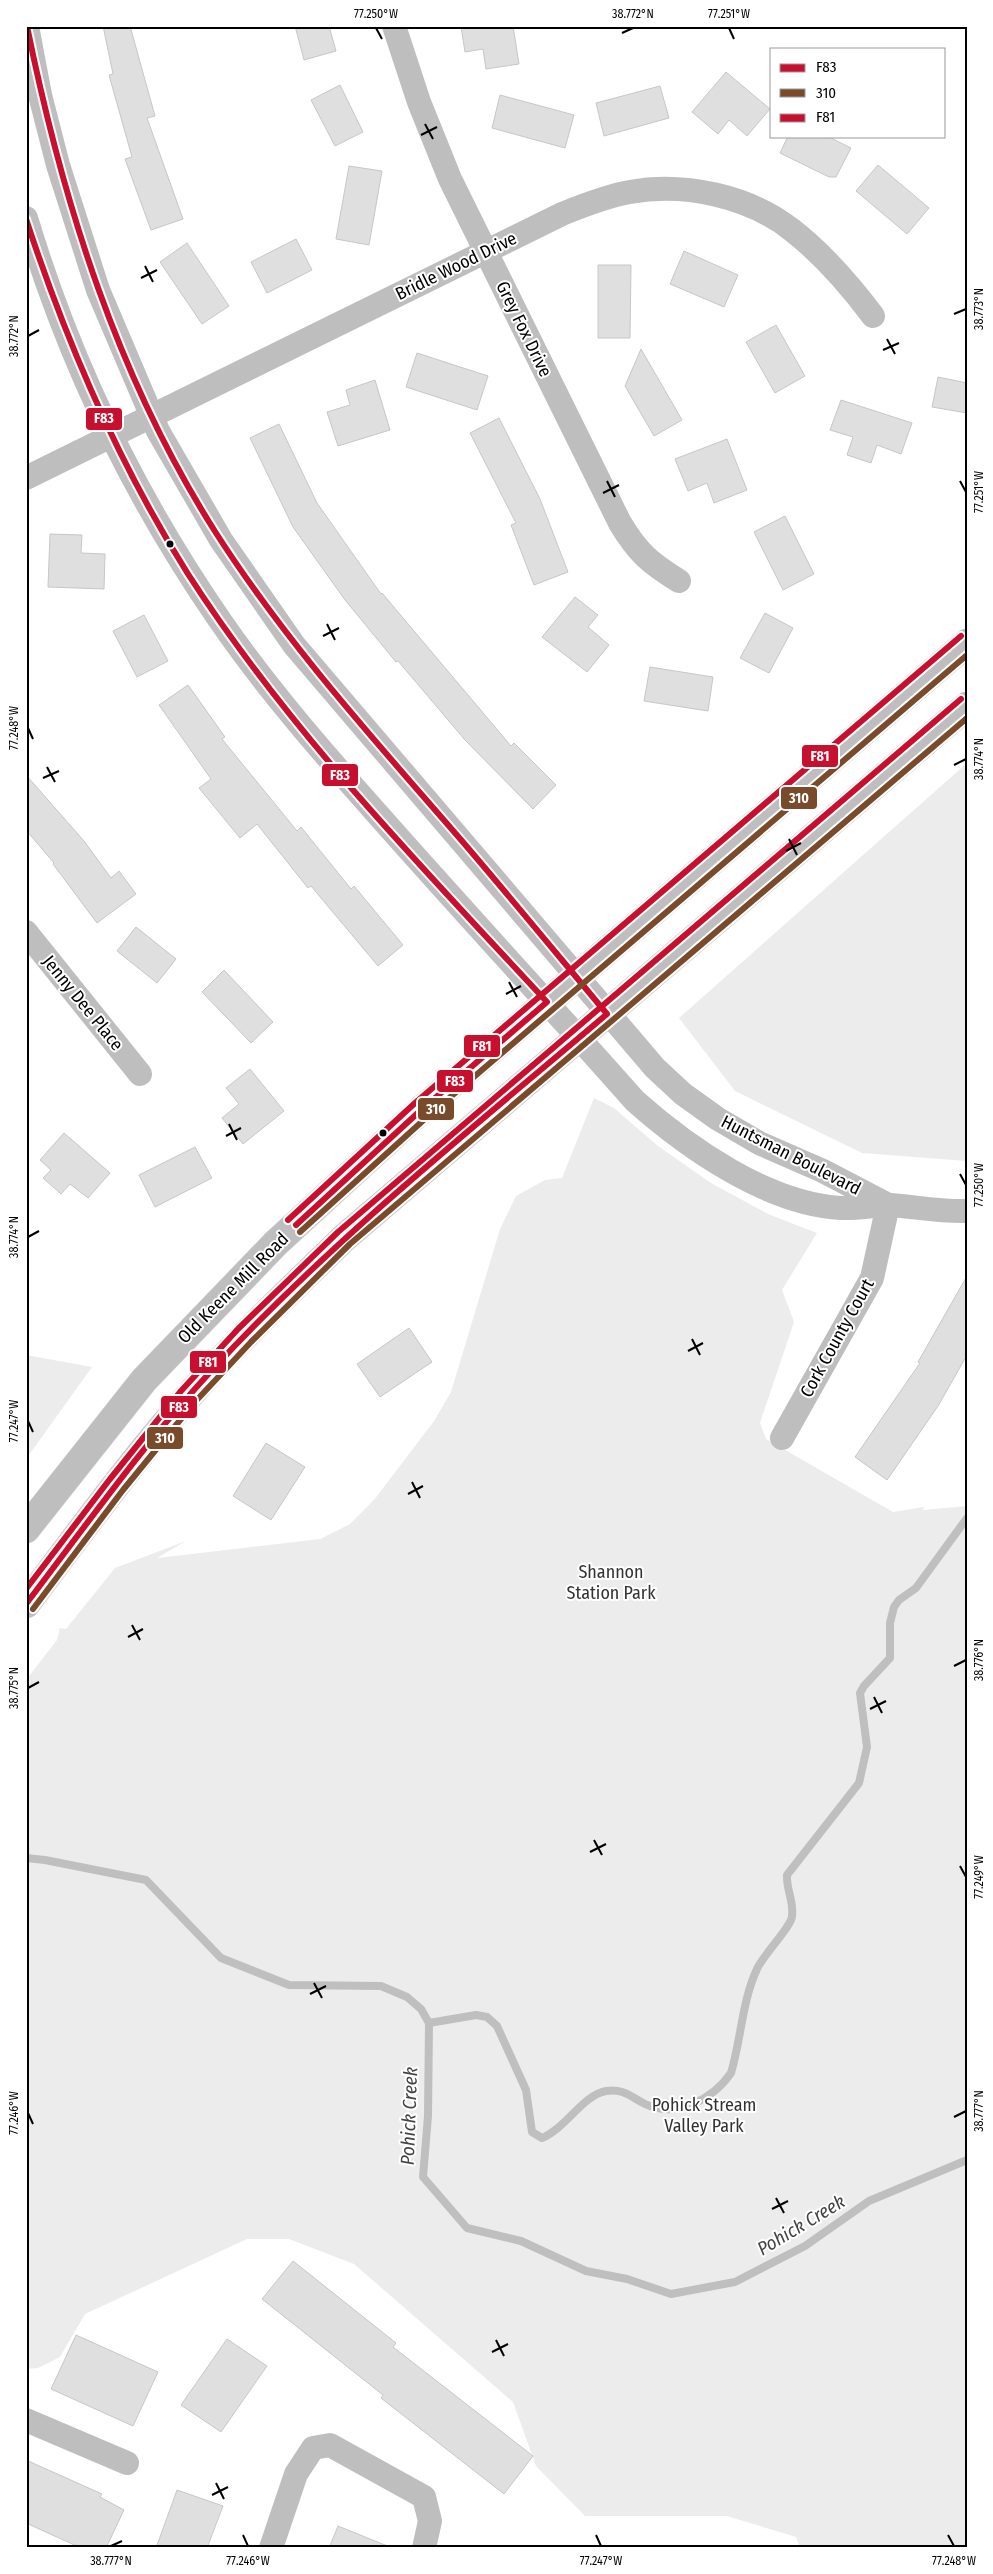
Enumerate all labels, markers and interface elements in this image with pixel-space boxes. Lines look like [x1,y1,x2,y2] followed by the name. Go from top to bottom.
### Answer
[354,7,398,21] text: 77.250°W
[612,7,654,21] text: 38.772°N
[708,7,750,21] text: 77.251°W
[770,48,946,138] legend
[816,58,837,76] text: F83
[816,84,836,102] text: 310
[816,108,835,126] text: F81
[392,227,520,305] street label: Bridle Wood Drive
[491,277,557,381] street label: Grey Fox Drive
[972,288,986,330] text: 38.773°N
[7,315,21,357] text: 38.772°N
[85,407,123,431] line badge: F83
[94,410,114,427] text: F83
[972,471,986,513] text: 77.251°W
[165,539,175,549] unlabelled marker
[7,706,21,750] text: 77.248°W
[972,738,986,780] text: 38.774°N
[801,744,839,768] line badge: F81
[811,748,829,765] text: F81
[321,763,359,787] line badge: F83
[330,767,350,784] text: F83
[780,786,818,810] line badge: 310
[788,790,809,807] text: 310
[38,951,128,1055] street label: Jenny Dee Place
[463,1034,501,1058] line badge: F81
[473,1038,491,1055] text: F81
[436,1069,474,1093] line badge: F83
[445,1073,465,1090] text: F83
[417,1097,455,1121] line badge: 310
[425,1101,446,1118] text: 310
[717,1110,865,1200] street label: Huntsman Boulevard
[378,1128,388,1138] unlabelled marker
[972,1163,986,1207] text: 77.250°W
[7,1216,21,1258] text: 38.774°N
[173,1228,293,1348] street label: Old Keene Mill Road
[795,1275,879,1401] street label: Cork County Court
[189,1350,227,1374] line badge: F81
[199,1354,217,1371] text: F81
[160,1395,198,1419] line badge: F83
[169,1399,189,1416] text: F83
[7,1400,21,1442] text: 77.247°W
[146,1426,184,1450] line badge: 310
[154,1430,175,1447] text: 310
[566,1561,656,1604] park label: Shannon Station Park
[972,1639,986,1681] text: 38.776°N
[7,1667,21,1709] text: 38.775°N
[972,1855,986,1899] text: 77.249°W
[396,2066,422,2166] water label: Pohick Creek
[972,2090,986,2132] text: 38.777°N
[7,2091,21,2135] text: 77.246°W
[652,2094,756,2137] park label: Pohick Stream Valley Park
[753,2190,849,2260] water label: Pohick Creek
[90,2554,132,2568] text: 38.777°N
[226,2554,270,2568] text: 77.246°W
[580,2554,622,2568] text: 77.247°W
[932,2554,976,2568] text: 77.248°W

